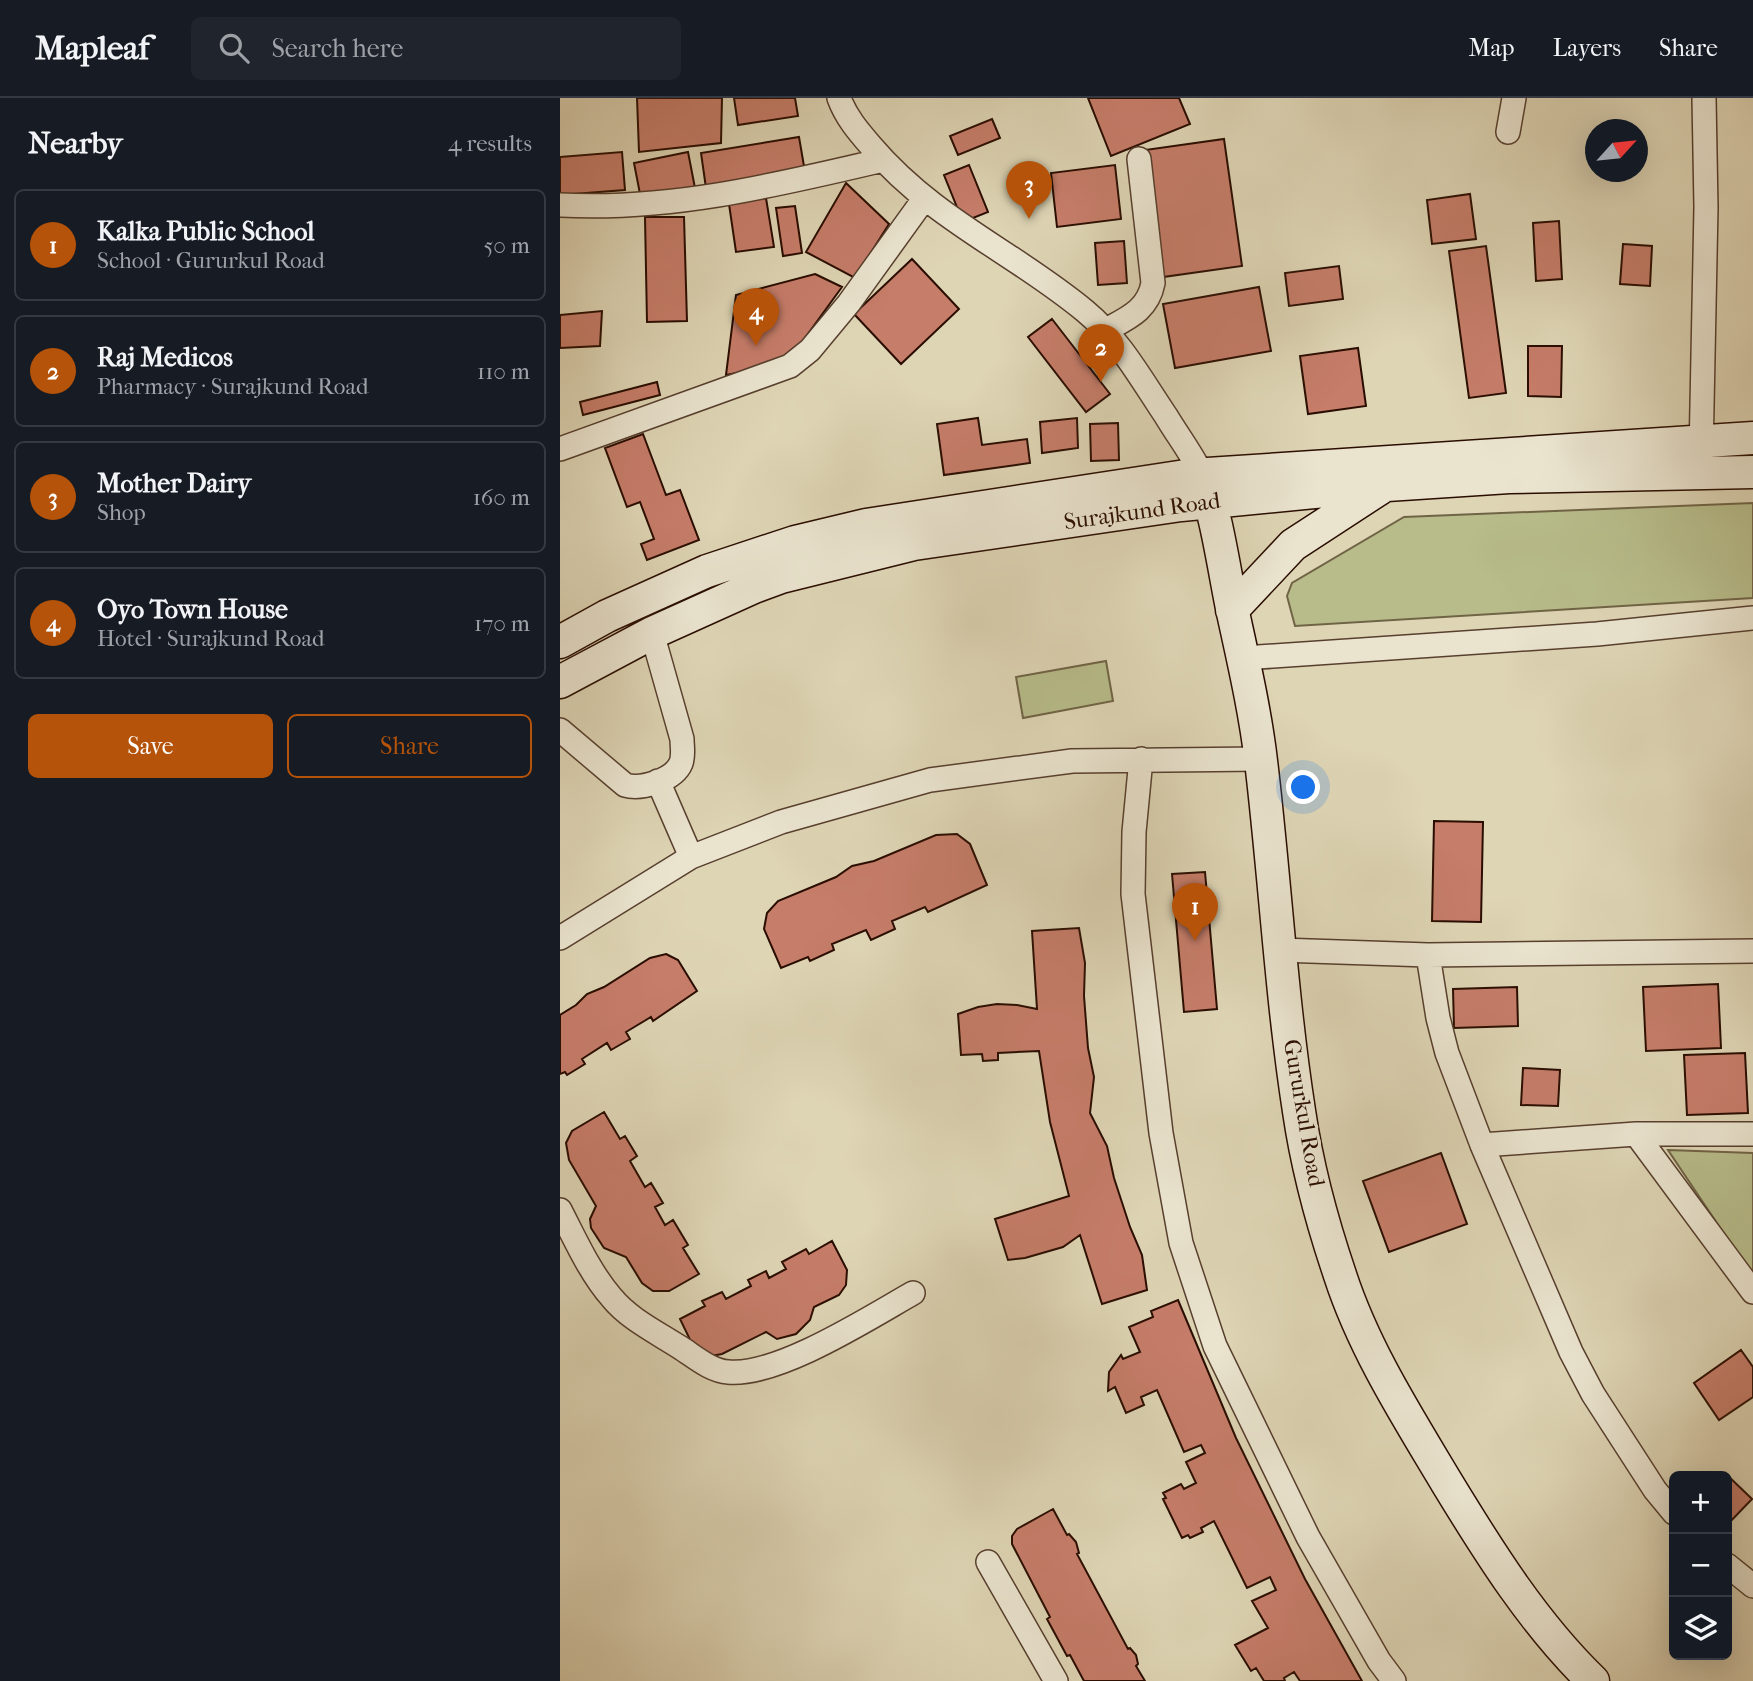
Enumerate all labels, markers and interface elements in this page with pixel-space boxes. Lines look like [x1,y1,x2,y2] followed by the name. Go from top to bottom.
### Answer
[191,17,681,80] search box
[35,29,149,68] text: Mapleaf
[215,29,253,67] icon: search
[271,33,403,64] text: Search here
[1469,34,1515,62] text: Map
[1553,34,1621,62] text: Layers
[1659,34,1718,62] text: Share
[1585,119,1648,182] north arrow
[28,126,123,161] text: Nearby
[448,130,532,157] text: 4 results
[1006,161,1052,219] pin: 3
[97,216,314,247] text: Kalka Public School
[49,232,57,259] text: 1
[483,232,530,259] text: 50 m
[97,247,325,274] text: School · Gururkul Road
[733,288,779,346] pin: 4
[1078,324,1124,382] pin: 2
[97,342,233,373] text: Raj Medicos
[47,358,59,385] text: 2
[477,358,530,385] text: 110 m
[97,373,369,400] text: Pharmacy · Surajkund Road
[97,468,251,499] text: Mother Dairy
[48,484,58,511] text: 3
[473,484,530,511] text: 160 m
[1062,487,1222,535] street label: Surajkund Road
[97,499,146,526] text: Shop
[97,594,288,625] text: Oyo Town House
[46,610,60,637] text: 4
[474,610,530,637] text: 170 m
[97,625,325,652] text: Hotel · Surajkund Road
[28,714,273,778] button: Save
[287,714,532,778] button: Share
[1286,770,1320,804] your location
[1172,883,1218,941] pin: 1
[1278,1037,1330,1189] street label: Gururkul Road
[1669,1471,1732,1660] map controls
[1669,1471,1732,1534] button: +
[1669,1534,1732,1597] button: −
[1669,1597,1732,1660] button: layers

